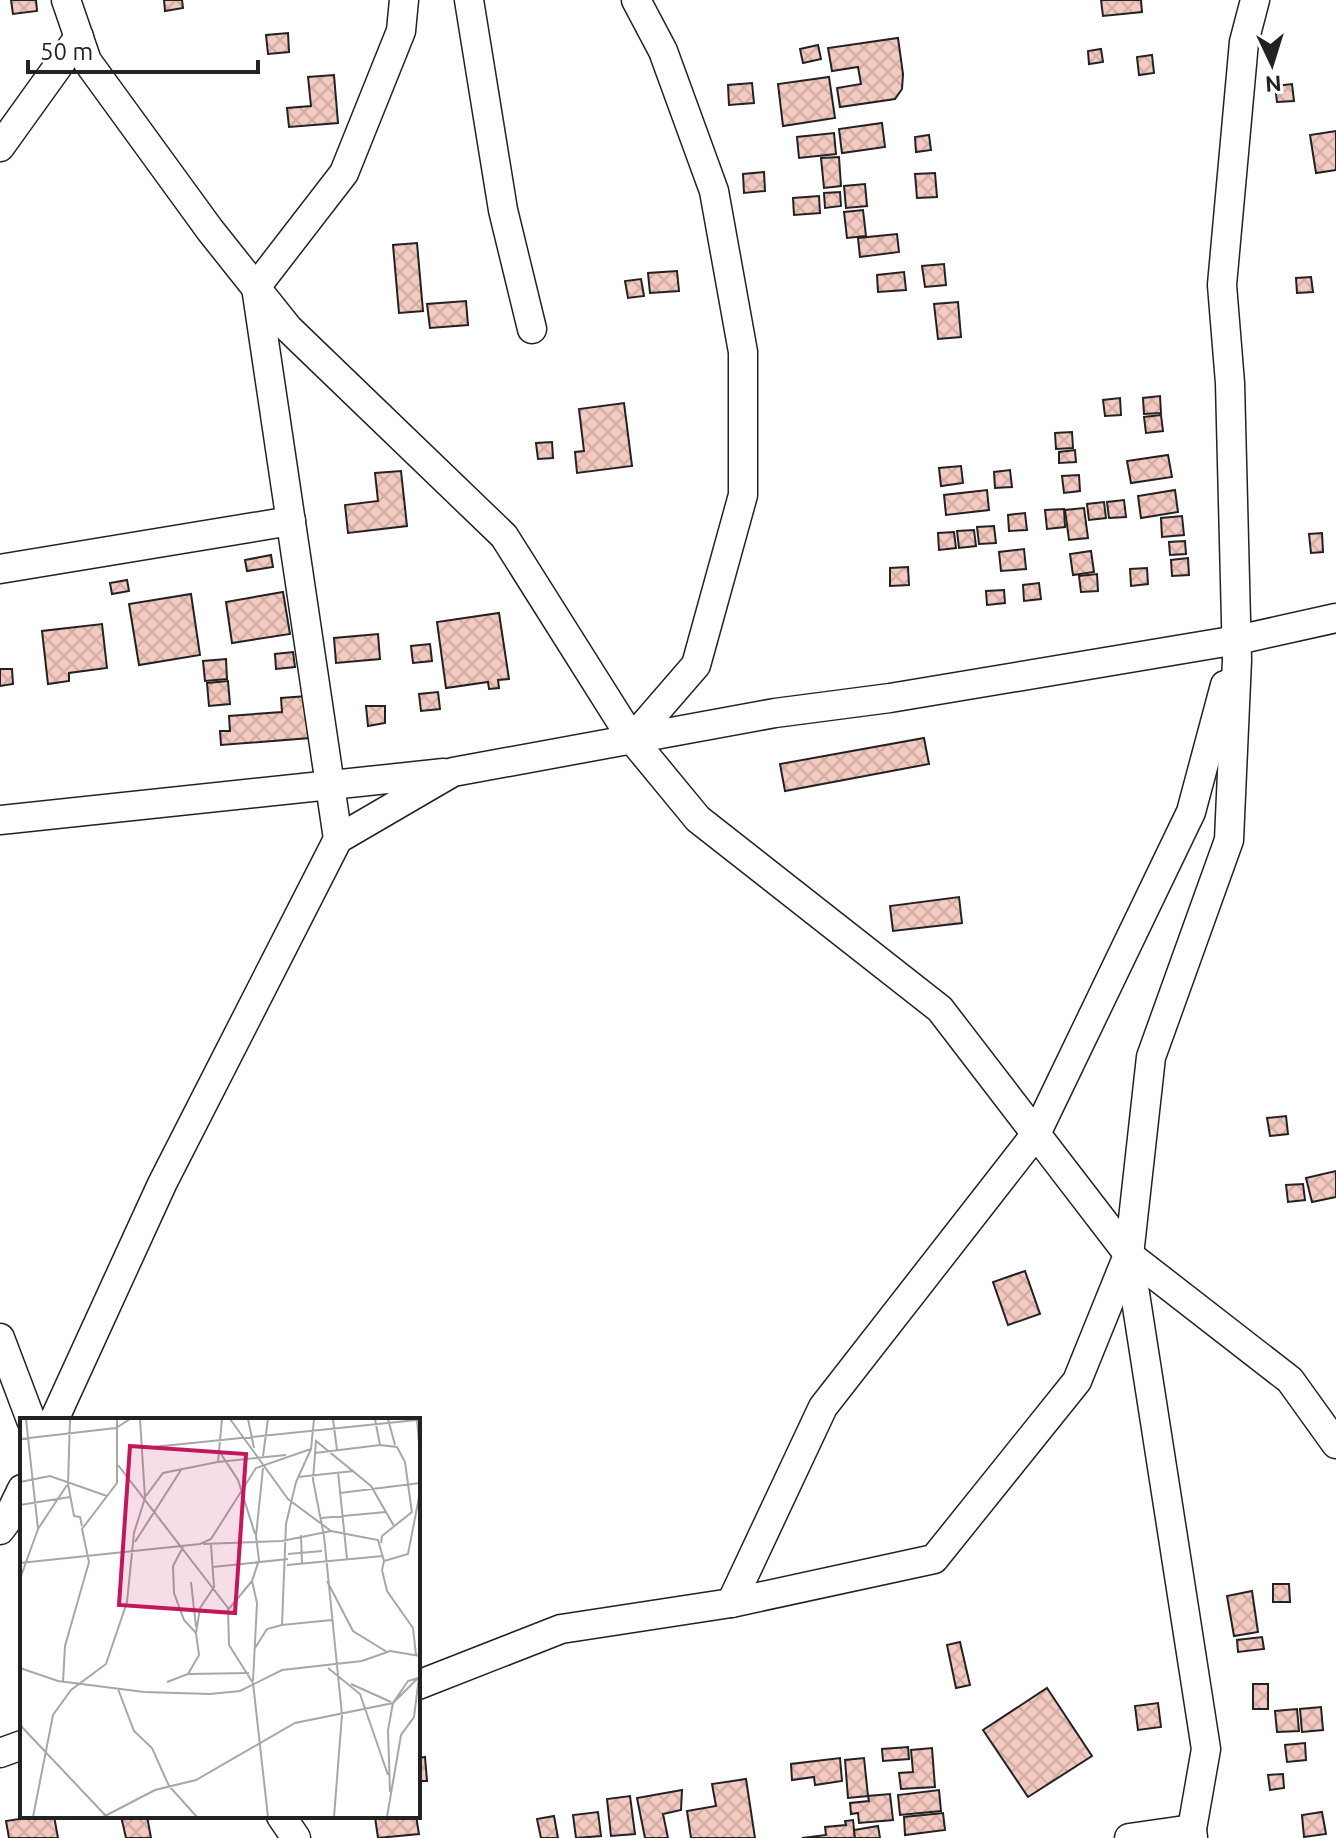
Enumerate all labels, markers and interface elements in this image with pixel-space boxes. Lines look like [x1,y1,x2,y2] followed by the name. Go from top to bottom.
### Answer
[28,24,258,74] scale bar
[1232,24,1312,104] north arrow
[40,38,93,65] text: 50 m
[1264,71,1282,97] text: N
[20,1418,420,1818] inset map

